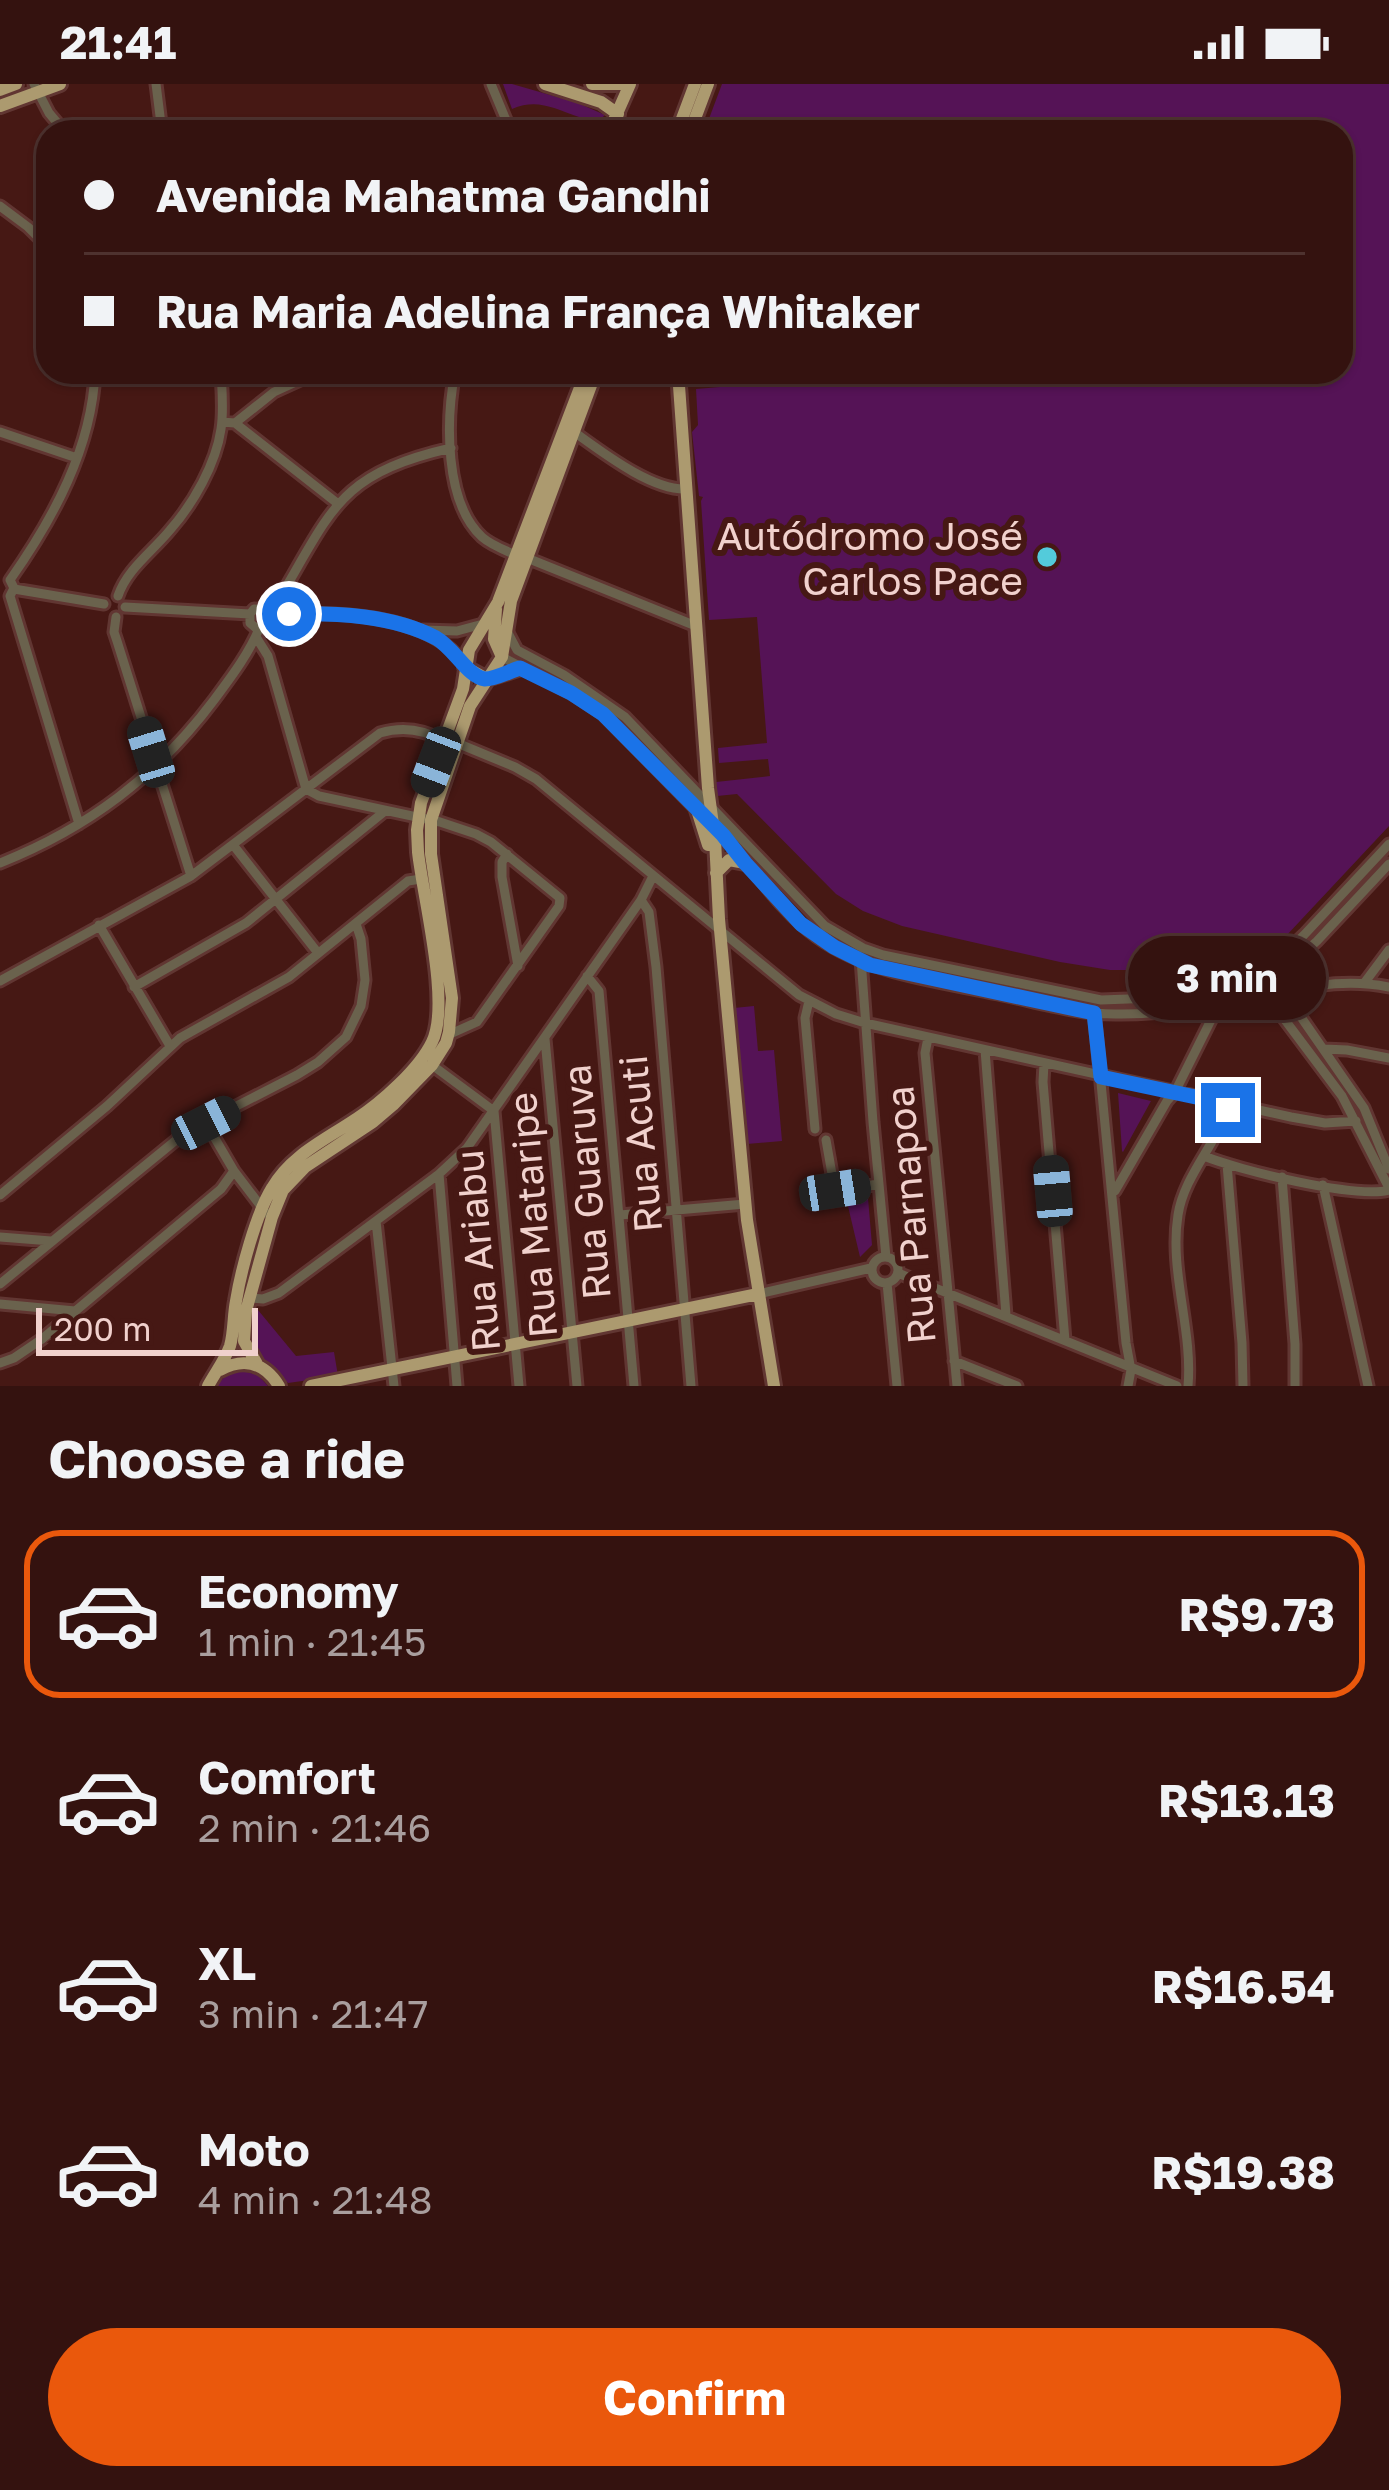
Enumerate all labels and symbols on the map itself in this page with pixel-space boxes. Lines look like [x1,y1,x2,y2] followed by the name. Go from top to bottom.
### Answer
[717,512,1023,604] place label: Autódromo José Carlos Pace
[1034,544,1060,570] marker: Autódromo José Carlos Pace
[262,587,316,641] route start
[123,712,179,792] car
[406,722,466,802] car
[1129,936,1327,1020] callout: 3 min
[609,1053,671,1235] street label: Rua Acuti
[552,1063,620,1301] street label: Rua Guaruva
[1201,1083,1255,1137] route end
[875,1084,945,1346] street label: Rua Parnapoa
[498,1090,566,1340] street label: Rua Mataripe
[166,1091,246,1155] car
[445,1148,509,1354] street label: Rua Ariabu
[1032,1154,1074,1228] car
[797,1167,873,1213] car
[36,1302,258,1355] scale bar

